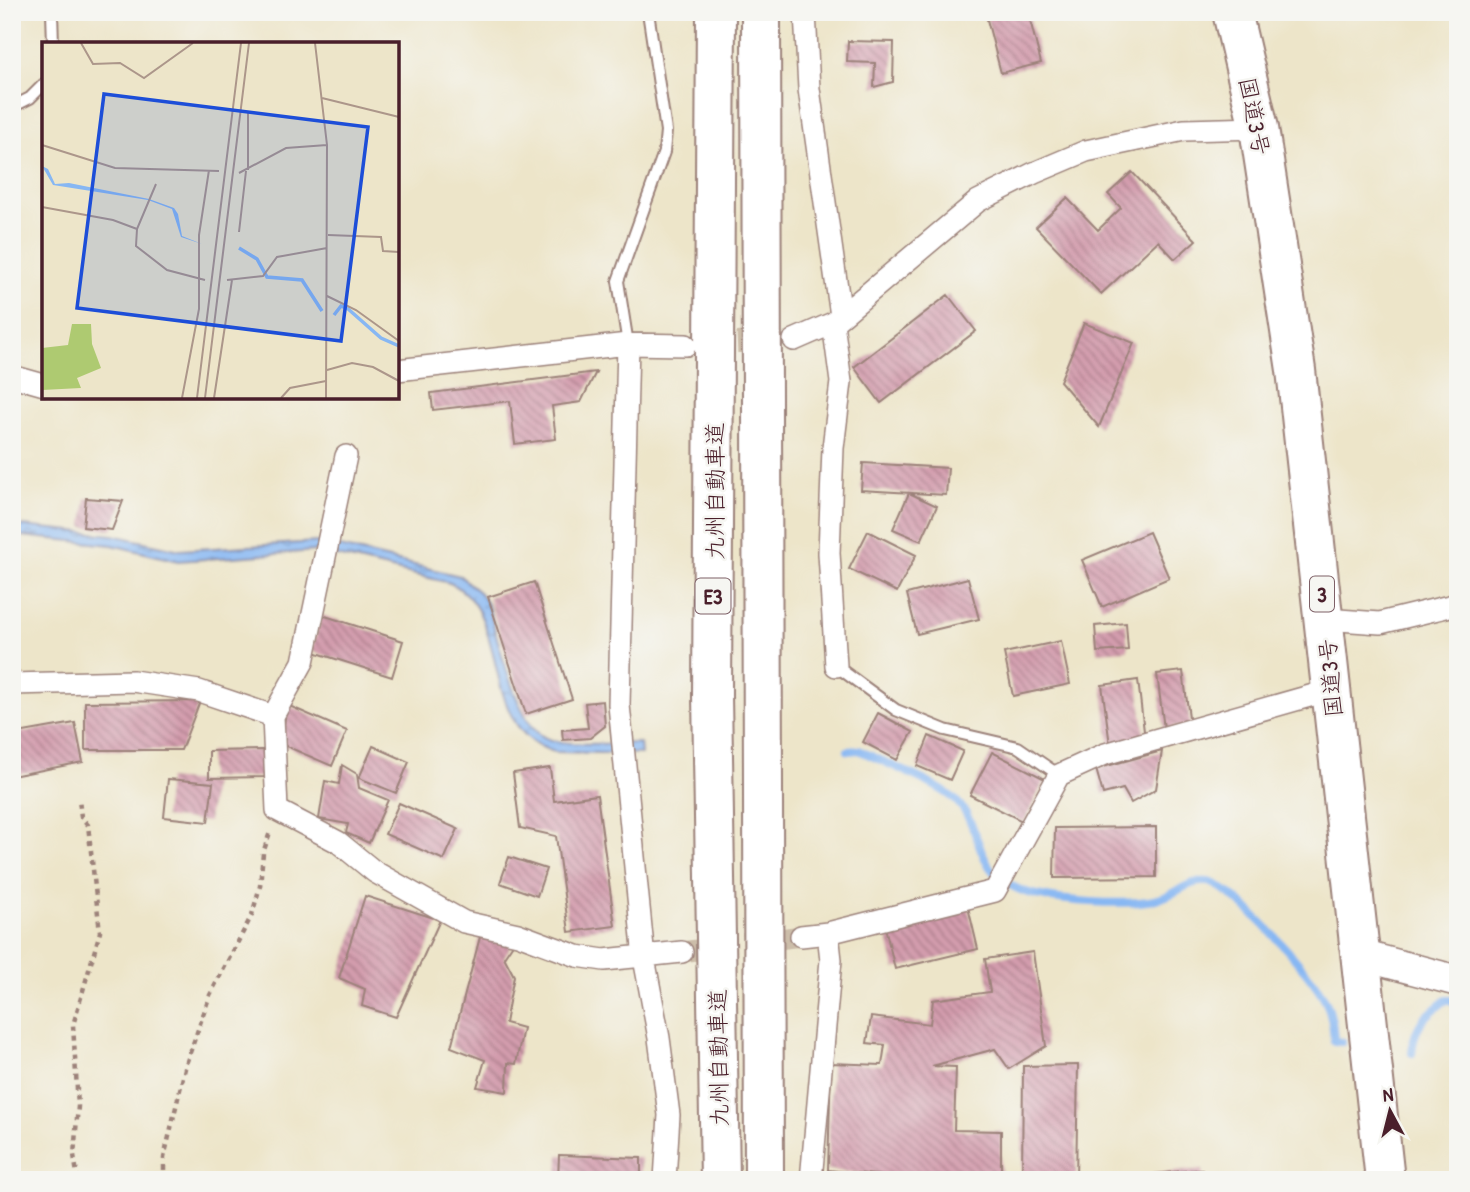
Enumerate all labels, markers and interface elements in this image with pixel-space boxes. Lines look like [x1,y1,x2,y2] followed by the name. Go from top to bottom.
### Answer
[42,42,399,399] inset map
[1232,74,1278,158] street label: 国道3号
[699,422,730,560] street label: 九州自動車道
[1310,576,1334,612] road number: 3
[696,578,730,614] road number: E3
[1311,637,1349,719] street label: 国道3号
[701,989,735,1127] street label: 九州自動車道
[1354,1076,1424,1146] north arrow
[1381,1081,1395,1108] text: N

